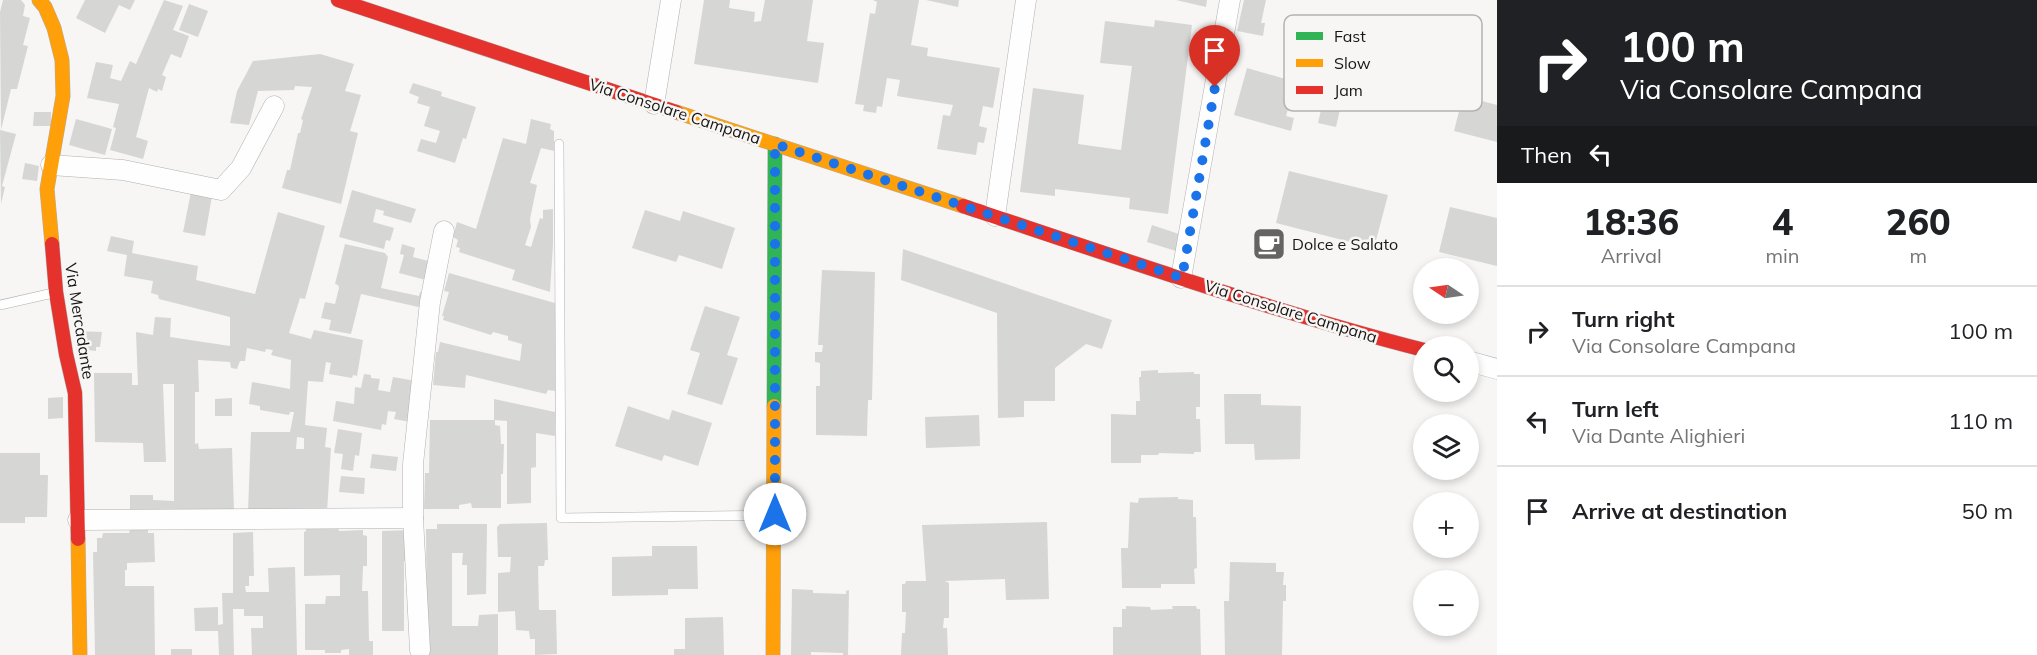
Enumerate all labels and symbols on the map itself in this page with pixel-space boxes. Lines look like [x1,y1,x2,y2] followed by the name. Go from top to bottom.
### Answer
[1284,15,1482,111] legend
[1189,25,1240,87] pin
[1334,26,1366,46] text: Fast
[1334,53,1371,73] text: Slow
[587,74,763,148] street label: Via Consolare Campana
[1334,80,1363,100] text: Jam
[1251,226,1287,262] cafe icon: Dolce e Salato
[1292,234,1398,254] place label: Dolce e Salato
[1413,258,1479,324] north arrow
[61,262,99,380] street label: Via Mercadante
[1202,275,1380,347] street label: Via Consolare Campana
[743,482,807,546] position arrow

